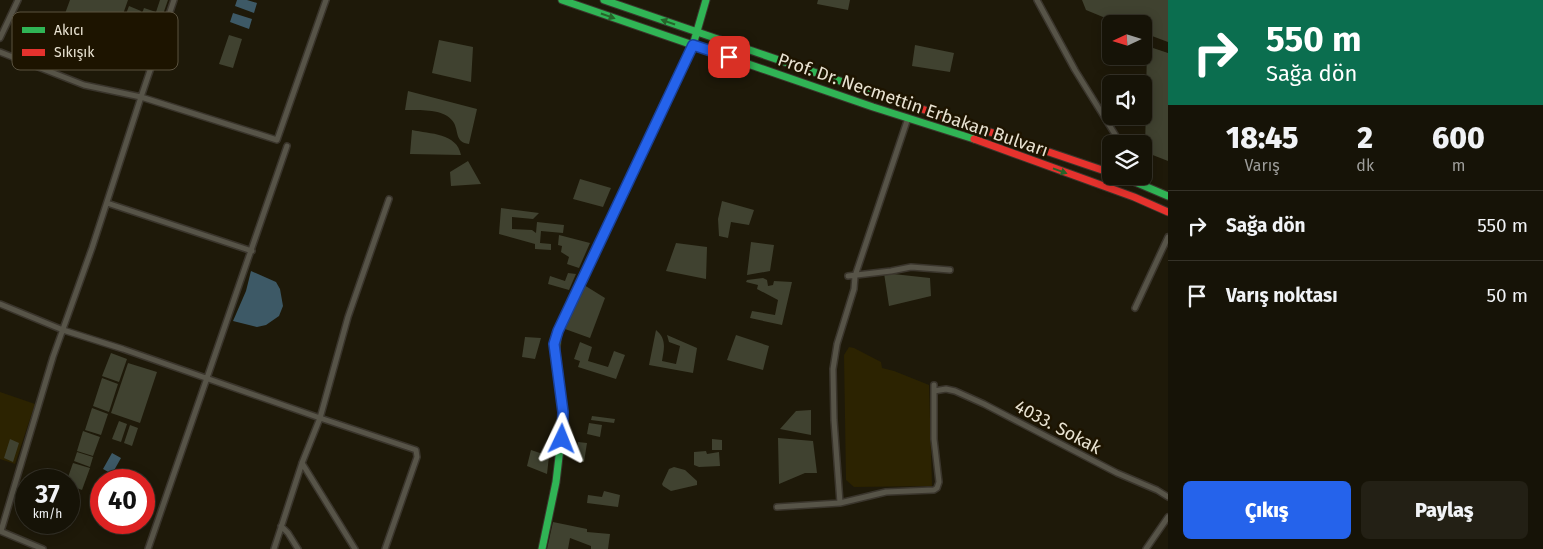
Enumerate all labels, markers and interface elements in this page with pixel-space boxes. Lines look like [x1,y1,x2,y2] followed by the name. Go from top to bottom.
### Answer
[12,12,178,70] legend
[601,13,616,20] one-way arrow
[1102,15,1152,65] north arrow
[1102,15,1152,185] map controls
[660,17,675,25] one-way arrow
[1266,18,1362,60] text: 550 m
[1183,20,1248,85] icon: right
[54,22,84,39] text: Akıcı
[708,36,750,78] pin
[715,43,743,71] icon: arrive
[54,44,95,61] text: Sıkışık
[775,48,1051,162] street label: Prof. Dr. Necmettin Erbakan Bulvarı
[1266,60,1357,87] text: Sağa dön
[1102,75,1152,125] button: sound
[1226,120,1298,156] text: 18:45
[1357,120,1373,156] text: 2
[1432,120,1485,156] text: 600
[1102,135,1152,185] button: layers
[1245,156,1280,175] text: Varış
[1356,156,1374,175] text: dk
[1452,156,1465,175] text: m
[1053,167,1068,175] one-way arrow
[1183,212,1211,240] icon: right
[1226,214,1306,237] text: Sağa dön
[1477,214,1528,237] text: 550 m
[1183,282,1211,310] icon: arrive
[1226,284,1338,307] text: Varış noktası
[1487,284,1528,307] text: 50 m
[1011,395,1106,459] street label: 4033. Sokak
[535,412,587,464] position arrow
[90,469,155,534] speed limit sign: 40
[35,480,60,510] text: 37
[1183,481,1351,539] button: Çıkış
[1361,481,1528,539] button: Paylaş
[33,507,62,521] text: km/h

